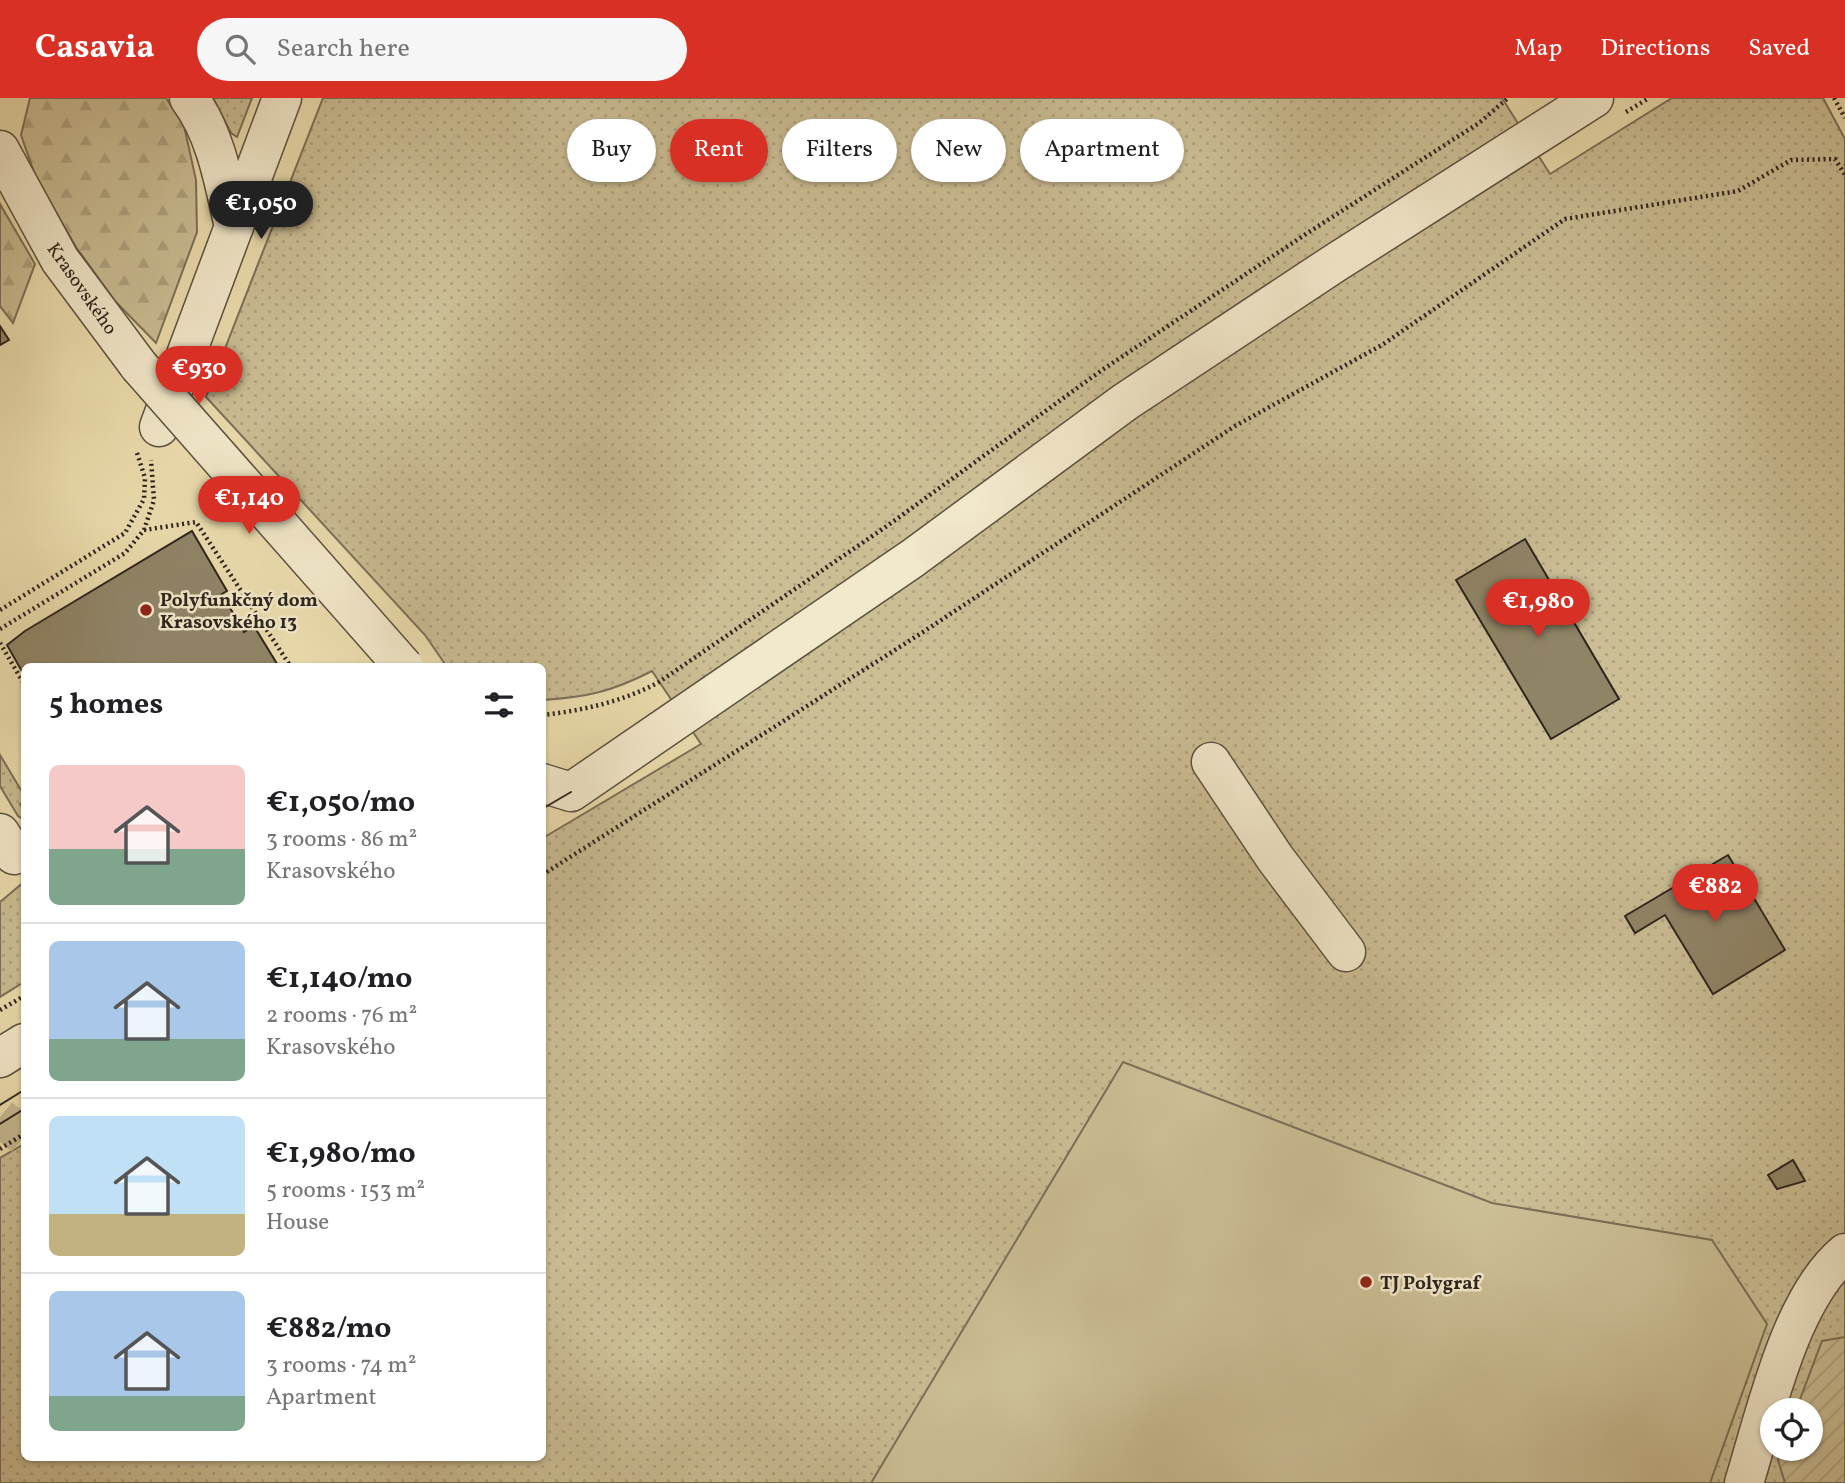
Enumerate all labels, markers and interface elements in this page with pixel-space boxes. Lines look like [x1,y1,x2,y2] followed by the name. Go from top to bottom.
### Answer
[197,18,687,81] search box
[35,26,155,72] text: Casavia
[221,30,259,68] icon: search
[277,31,410,67] text: Search here
[1514,32,1562,66] text: Map
[1600,32,1710,66] text: Directions
[1748,32,1810,66] text: Saved
[567,119,656,182] chip: Buy
[670,119,768,182] chip: Rent
[782,119,897,182] chip: Filters
[911,119,1006,182] chip: New
[1020,119,1184,182] chip: Apartment
[204,181,318,241] pin: €1,050
[225,188,297,220] text: €1,050
[40,238,123,340] street label: Krasovského
[158,346,240,406] pin: €930
[172,353,226,385] text: €930
[192,476,306,536] pin: €1,140
[214,483,284,515] text: €1,140
[1481,580,1595,639] pin: €1,980
[1502,586,1574,618] text: €1,980
[160,588,318,636] place label: Polyfunkčný dom Krasovského 13
[138,602,154,618] marker: Polyfunkčný dom Krasovského 13
[49,684,163,726] text: 5 homes
[480,686,518,724] icon: filters
[266,782,415,824] text: €1,050/mo
[105,793,189,877] icon: home
[266,824,417,856] text: 3 rooms · 86 m²
[266,856,396,888] text: Krasovského
[1674,864,1756,924] pin: €882
[1688,871,1742,903] text: €882
[266,958,412,1000] text: €1,140/mo
[105,969,189,1053] icon: home
[266,1000,417,1032] text: 2 rooms · 76 m²
[266,1032,396,1064] text: Krasovského
[266,1133,416,1175] text: €1,980/mo
[105,1144,189,1228] icon: home
[266,1175,425,1207] text: 5 rooms · 153 m²
[266,1207,329,1239] text: House
[1380,1271,1482,1297] place label: TJ Polygraf
[1358,1274,1374,1290] marker: TJ Polygraf
[266,1308,392,1350] text: €882/mo
[105,1319,189,1403] icon: home
[266,1350,416,1382] text: 3 rooms · 74 m²
[266,1382,377,1414] text: Apartment
[1760,1398,1823,1461] map controls
[1760,1398,1823,1461] button: locate

